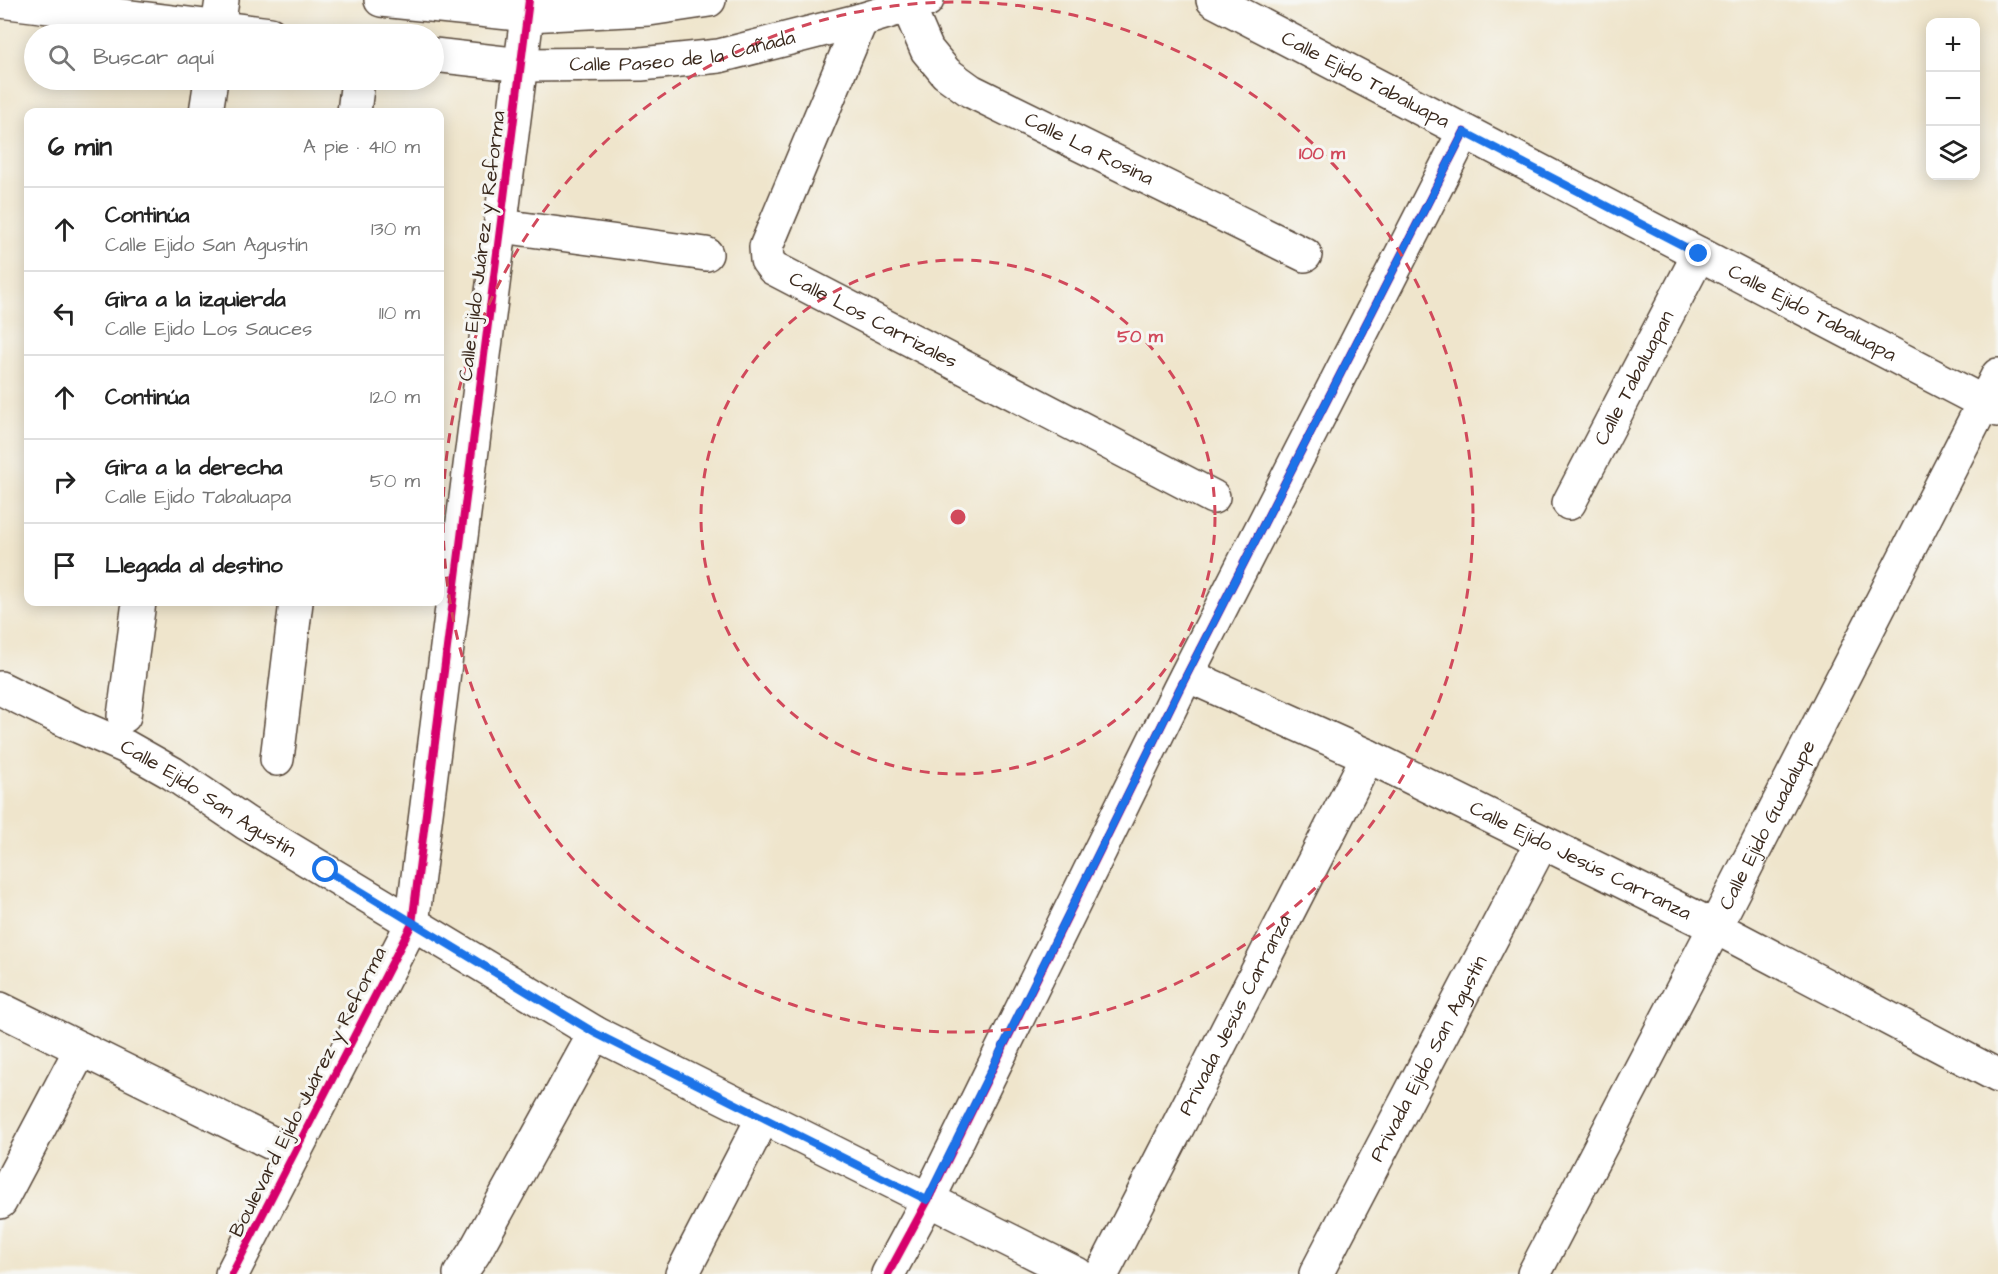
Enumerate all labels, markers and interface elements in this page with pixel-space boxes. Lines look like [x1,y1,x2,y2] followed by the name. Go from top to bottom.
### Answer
[1926,18,1980,180] map controls
[1926,18,1980,72] button: +
[569,23,798,79] street label: Calle Paseo de la Cañada
[24,24,444,90] search box
[1276,24,1455,135] street label: Calle Ejido Tabaluapa
[45,41,78,74] icon: search
[93,42,214,73] text: Buscar aquí
[1926,72,1980,126] button: −
[1020,105,1158,192] street label: Calle La Rosina
[452,109,513,383] street label: Calle Ejido Juárez y Reforma
[1926,126,1980,180] button: layers
[48,129,112,165] text: 6 min
[303,133,420,161] text: A pie · 410 m
[1299,141,1346,166] text: 100 m
[105,200,190,231] text: Continúa
[48,213,81,246] icon: ahead
[371,215,420,243] text: 130 m
[105,231,308,259] text: Calle Ejido San Agustín
[1685,240,1711,266] route end
[1723,257,1901,369] street label: Calle Ejido Tabaluapa
[784,265,962,376] street label: Calle Los Carrizales
[105,284,286,315] text: Gira a la izquierda
[48,297,81,330] icon: left
[379,299,420,327] text: 110 m
[1588,306,1681,450] street label: Calle Tabaluapan
[105,315,312,343] text: Calle Ejido Los Sauces
[1117,324,1164,349] text: 50 m
[48,381,81,414] icon: ahead
[105,382,190,413] text: Continúa
[370,383,420,411] text: 120 m
[105,452,282,483] text: Gira a la derecha
[48,465,81,498] icon: right
[370,467,420,495] text: 50 m
[105,483,291,511] text: Calle Ejido Tabaluapa
[948,507,968,527] centre of rings
[48,549,81,582] icon: arrive
[105,550,283,581] text: Llegada al destino
[115,733,301,864] street label: Calle Ejido San Agustín
[1712,735,1823,915] street label: Calle Ejido Guadalupe
[1465,794,1696,927] street label: Calle Ejido Jesús Carranza
[312,856,338,882] route start
[1172,910,1298,1120] street label: Privada Jesús Carranza
[222,942,394,1242] street label: Boulevard Ejido Juárez y Reforma
[1363,951,1494,1167] street label: Privada Ejido San Agustín

